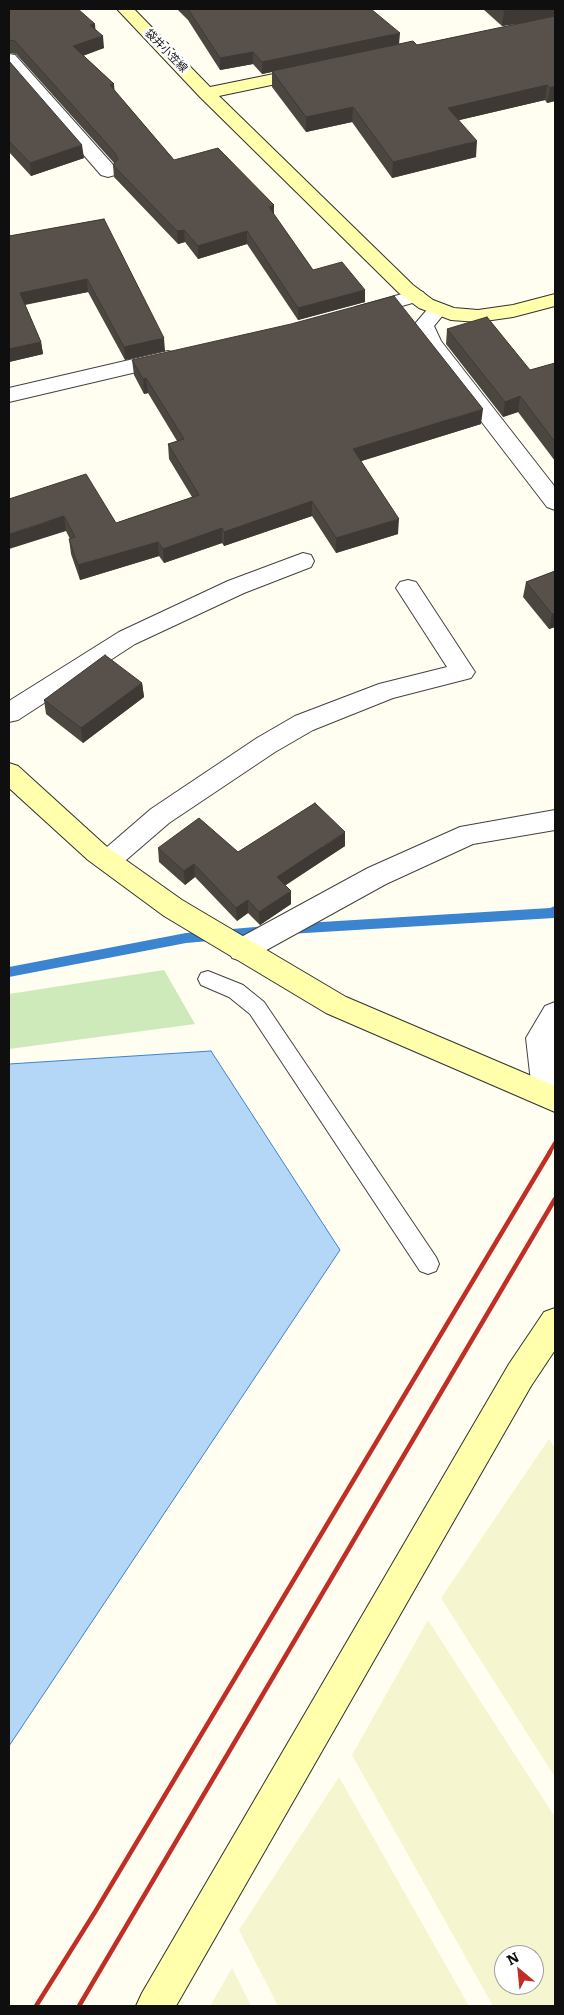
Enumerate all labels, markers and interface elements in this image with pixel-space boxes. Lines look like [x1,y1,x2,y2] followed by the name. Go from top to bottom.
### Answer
[142,27,190,75] street label: 袋井小笠線
[494,1945,544,1995] north arrow
[503,1946,522,1969] text: N

